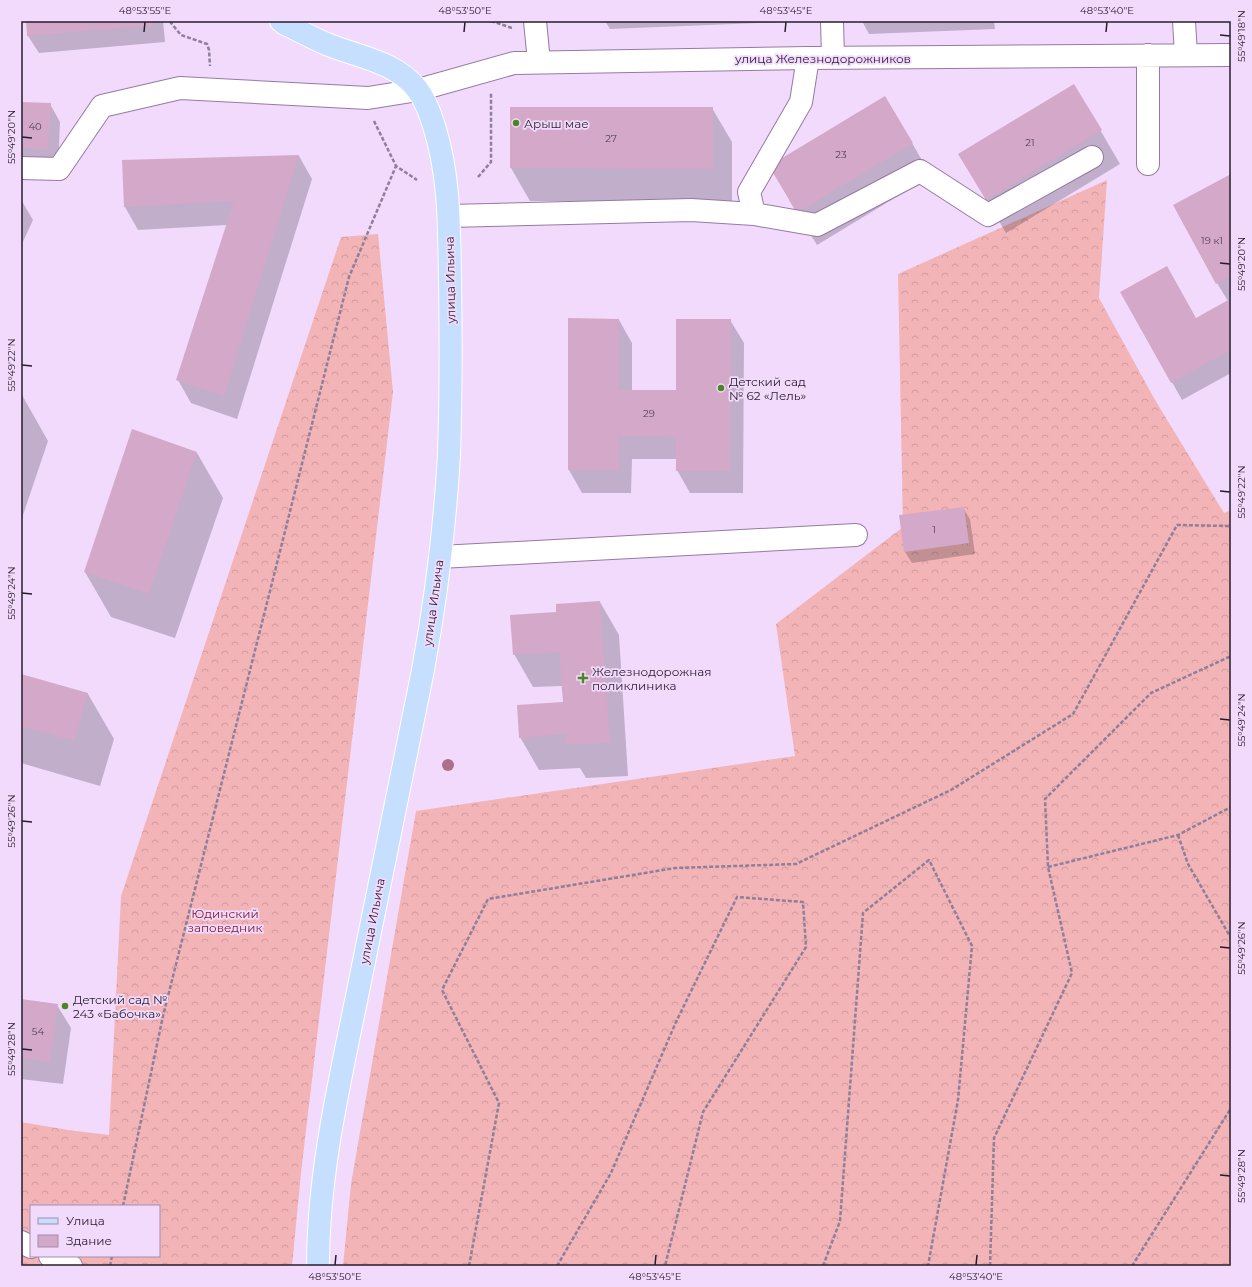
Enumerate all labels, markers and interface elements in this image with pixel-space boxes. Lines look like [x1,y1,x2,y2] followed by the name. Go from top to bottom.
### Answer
[119,4,171,17] text: 48°53'55"E
[438,4,492,17] text: 48°53'50"E
[760,4,813,17] text: 48°53'45"E
[1080,4,1134,17] text: 48°53'40"E
[1235,10,1248,62] text: 55°49'18"N
[734,51,911,66] street label: улица Железнодорожников
[5,110,18,164] text: 55°49'20"N
[524,116,589,131] place label: Арыш мае
[511,118,521,128] marker: Арыш мае
[28,120,42,133] house number: 40
[605,132,617,145] house number: 27
[1025,136,1035,149] house number: 21
[835,148,847,161] house number: 23
[1201,234,1223,247] house number: 19 к1
[442,236,458,325] street label: улица Ильича
[1235,237,1248,291] text: 55°49'20"N
[5,338,18,392] text: 55°49'22"N
[729,374,807,403] place label: Детский сад № 62 «Лель»
[716,383,726,393] marker: Детский сад № 62 «Лель»
[643,407,655,420] house number: 29
[1235,465,1248,519] text: 55°49'22"N
[932,523,936,536] house number: 1
[419,559,447,648] street label: улица Ильича
[5,566,18,620] text: 55°49'24"N
[592,664,712,693] place label: Железнодорожная поликлиника
[577,672,589,684] marker: Железнодорожная поликлиника
[1235,693,1248,747] text: 55°49'24"N
[5,794,18,848] text: 55°49'26"N
[356,877,388,966] street label: улица Ильича
[188,906,262,935] park label: Юдинский заповедник
[1235,921,1248,975] text: 55°49'26"N
[73,992,167,1021] place label: Детский сад № 243 «Бабочка»
[60,1001,70,1011] marker: Детский сад № 243 «Бабочка»
[5,1022,18,1076] text: 55°49'28"N
[32,1025,45,1038] house number: 54
[1235,1149,1248,1203] text: 55°49'28"N
[30,1205,160,1257] legend
[66,1213,105,1228] text: Улица
[66,1233,112,1248] text: Здание
[308,1270,362,1283] text: 48°53'50"E
[629,1270,682,1283] text: 48°53'45"E
[949,1270,1003,1283] text: 48°53'40"E

